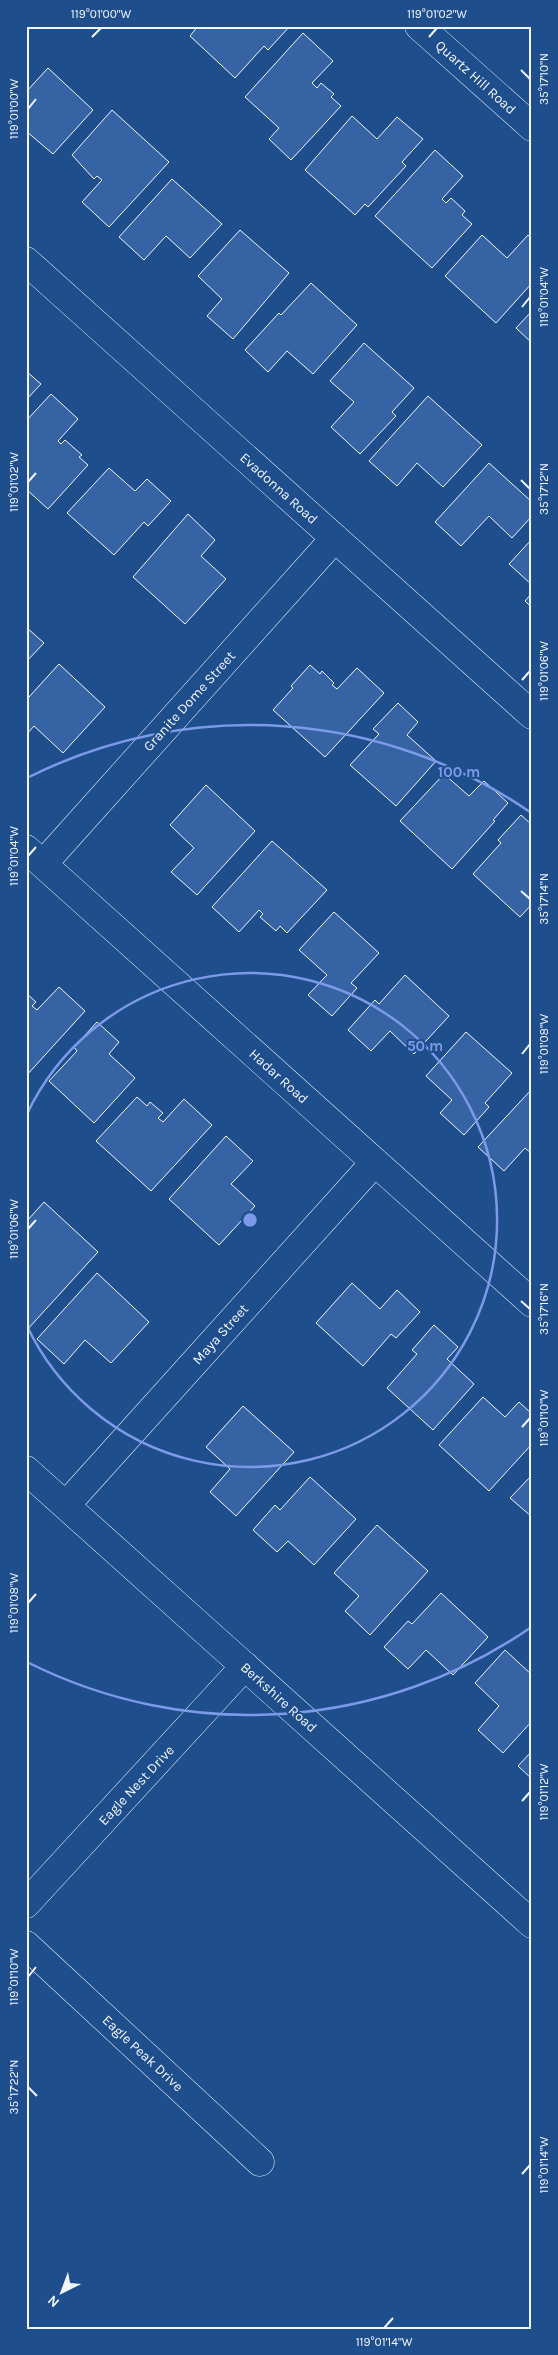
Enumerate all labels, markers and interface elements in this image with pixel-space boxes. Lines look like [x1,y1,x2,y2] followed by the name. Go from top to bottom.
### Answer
[71,7,131,21] text: 119°01'00"W
[407,7,467,21] text: 119°01'02"W
[432,37,519,118] street label: Quartz Hill Road
[537,53,551,105] text: 35°17'10"N
[7,79,21,139] text: 119°01'00"W
[537,267,551,327] text: 119°01'04"W
[236,449,321,528] street label: Evadonna Road
[7,452,21,512] text: 119°01'02"W
[537,463,551,515] text: 35°17'12"N
[537,641,551,701] text: 119°01'06"W
[140,648,239,755] street label: Granite Dome Street
[438,763,480,781] text: 100 m
[7,826,21,886] text: 119°01'04"W
[537,873,551,925] text: 35°17'14"N
[537,1013,551,1074] text: 119°01'08"W
[407,1037,443,1055] text: 50 m
[246,1045,312,1107] street label: Hadar Road
[7,1199,21,1259] text: 119°01'06"W
[241,1211,259,1229] centre of rings
[537,1283,551,1335] text: 35°17'16"N
[189,1301,252,1368] street label: Maya Street
[537,1389,551,1447] text: 119°01'10"W
[7,1572,21,1633] text: 119°01'08"W
[237,1659,320,1736] street label: Berkshire Road
[95,1742,178,1829] street label: Eagle Nest Drive
[537,1763,551,1821] text: 119°01'12"W
[7,1948,21,2006] text: 119°01'10"W
[99,2012,187,2095] street label: Eagle Peak Drive
[7,2060,21,2114] text: 35°17'22"N
[537,2136,551,2193] text: 119°01'14"W
[38,2268,88,2318] north arrow
[44,2292,63,2311] text: N
[356,2335,413,2349] text: 119°01'14"W

